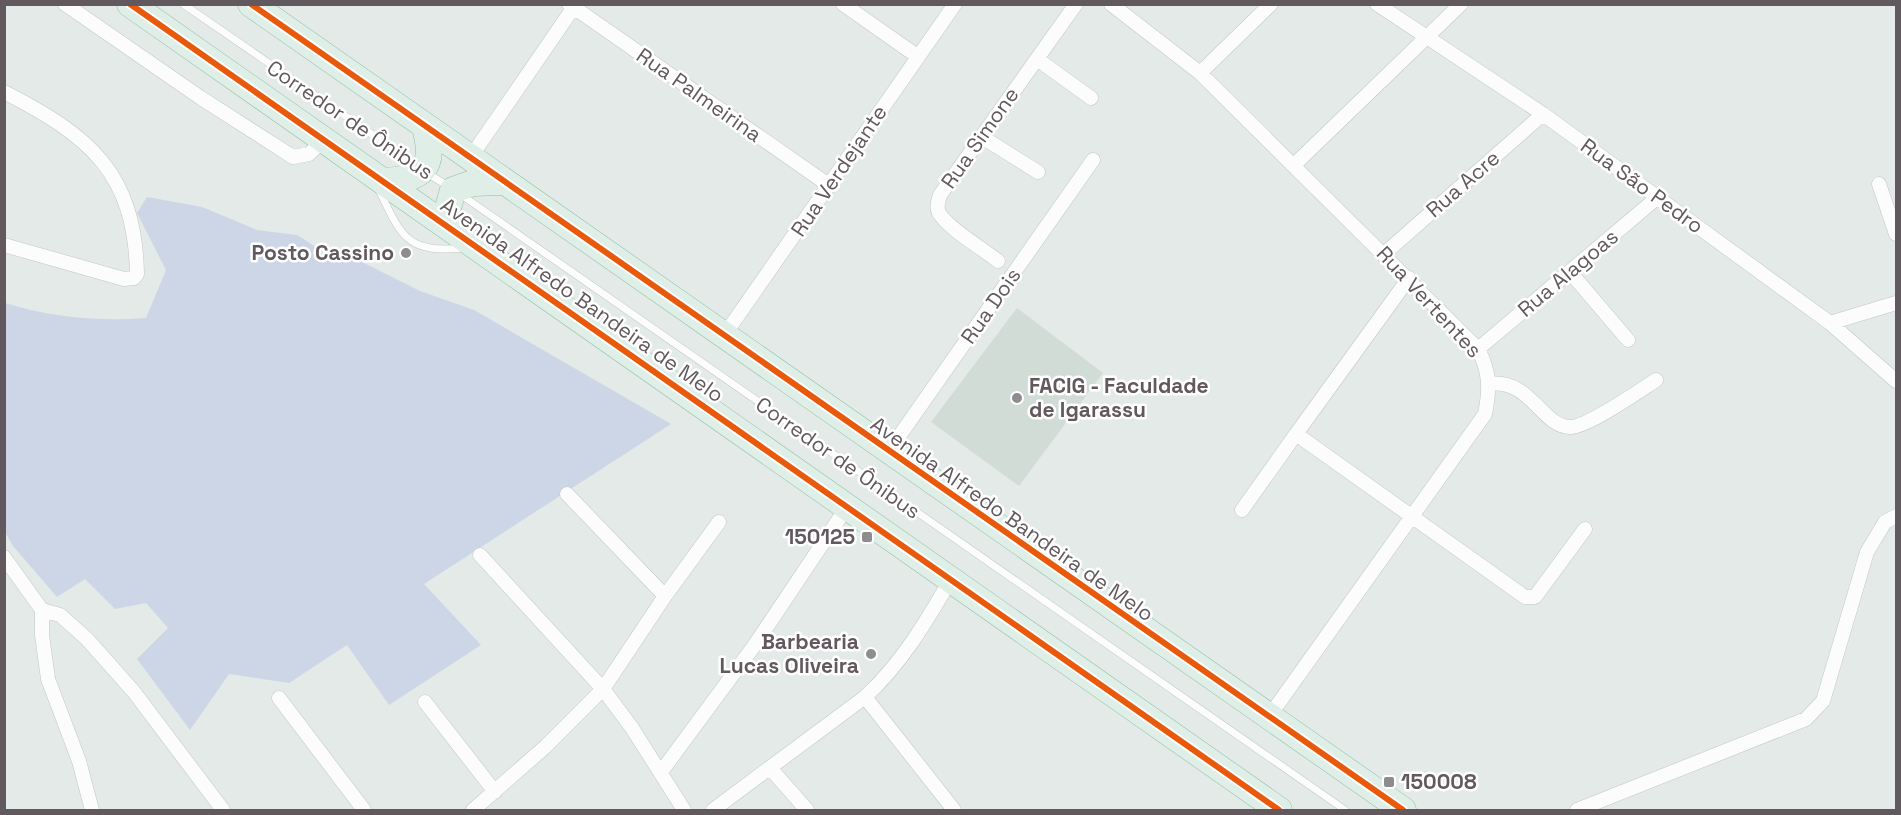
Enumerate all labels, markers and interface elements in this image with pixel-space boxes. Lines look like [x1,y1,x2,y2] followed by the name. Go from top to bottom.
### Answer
[631,41,767,148] street label: Rua Palmeirina
[262,54,439,185] street label: Corredor de Ônibus
[935,82,1024,194] street label: Rua Simone
[785,100,893,242] street label: Rua Verdejante
[1576,132,1709,239] street label: Rua São Pedro
[1420,144,1505,223] street label: Rua Acre
[435,191,729,408] street label: Avenida Alfredo Bandeira de Melo
[1512,223,1623,322] street label: Rua Alagoas
[252,239,394,266] place label: Posto Cassino
[1371,240,1488,363] street label: Rua Vertentes
[399,246,413,260] marker: Posto Cassino
[955,262,1027,349] street label: Rua Dois
[1029,372,1209,423] place label: FACIG - Faculdade de Igarassu
[751,391,926,525] street label: Corredor de Ônibus
[1010,391,1024,405] marker: FACIG - Faculdade de Igarassu
[865,410,1159,627] street label: Avenida Alfredo Bandeira de Melo
[785,523,855,550] place label: 150125
[860,530,874,544] marker: 150125
[719,628,859,679] place label: Barbearia Lucas Oliveira
[864,647,878,661] marker: Barbearia Lucas Oliveira
[1401,768,1477,795] place label: 150008
[1382,775,1396,789] marker: 150008

